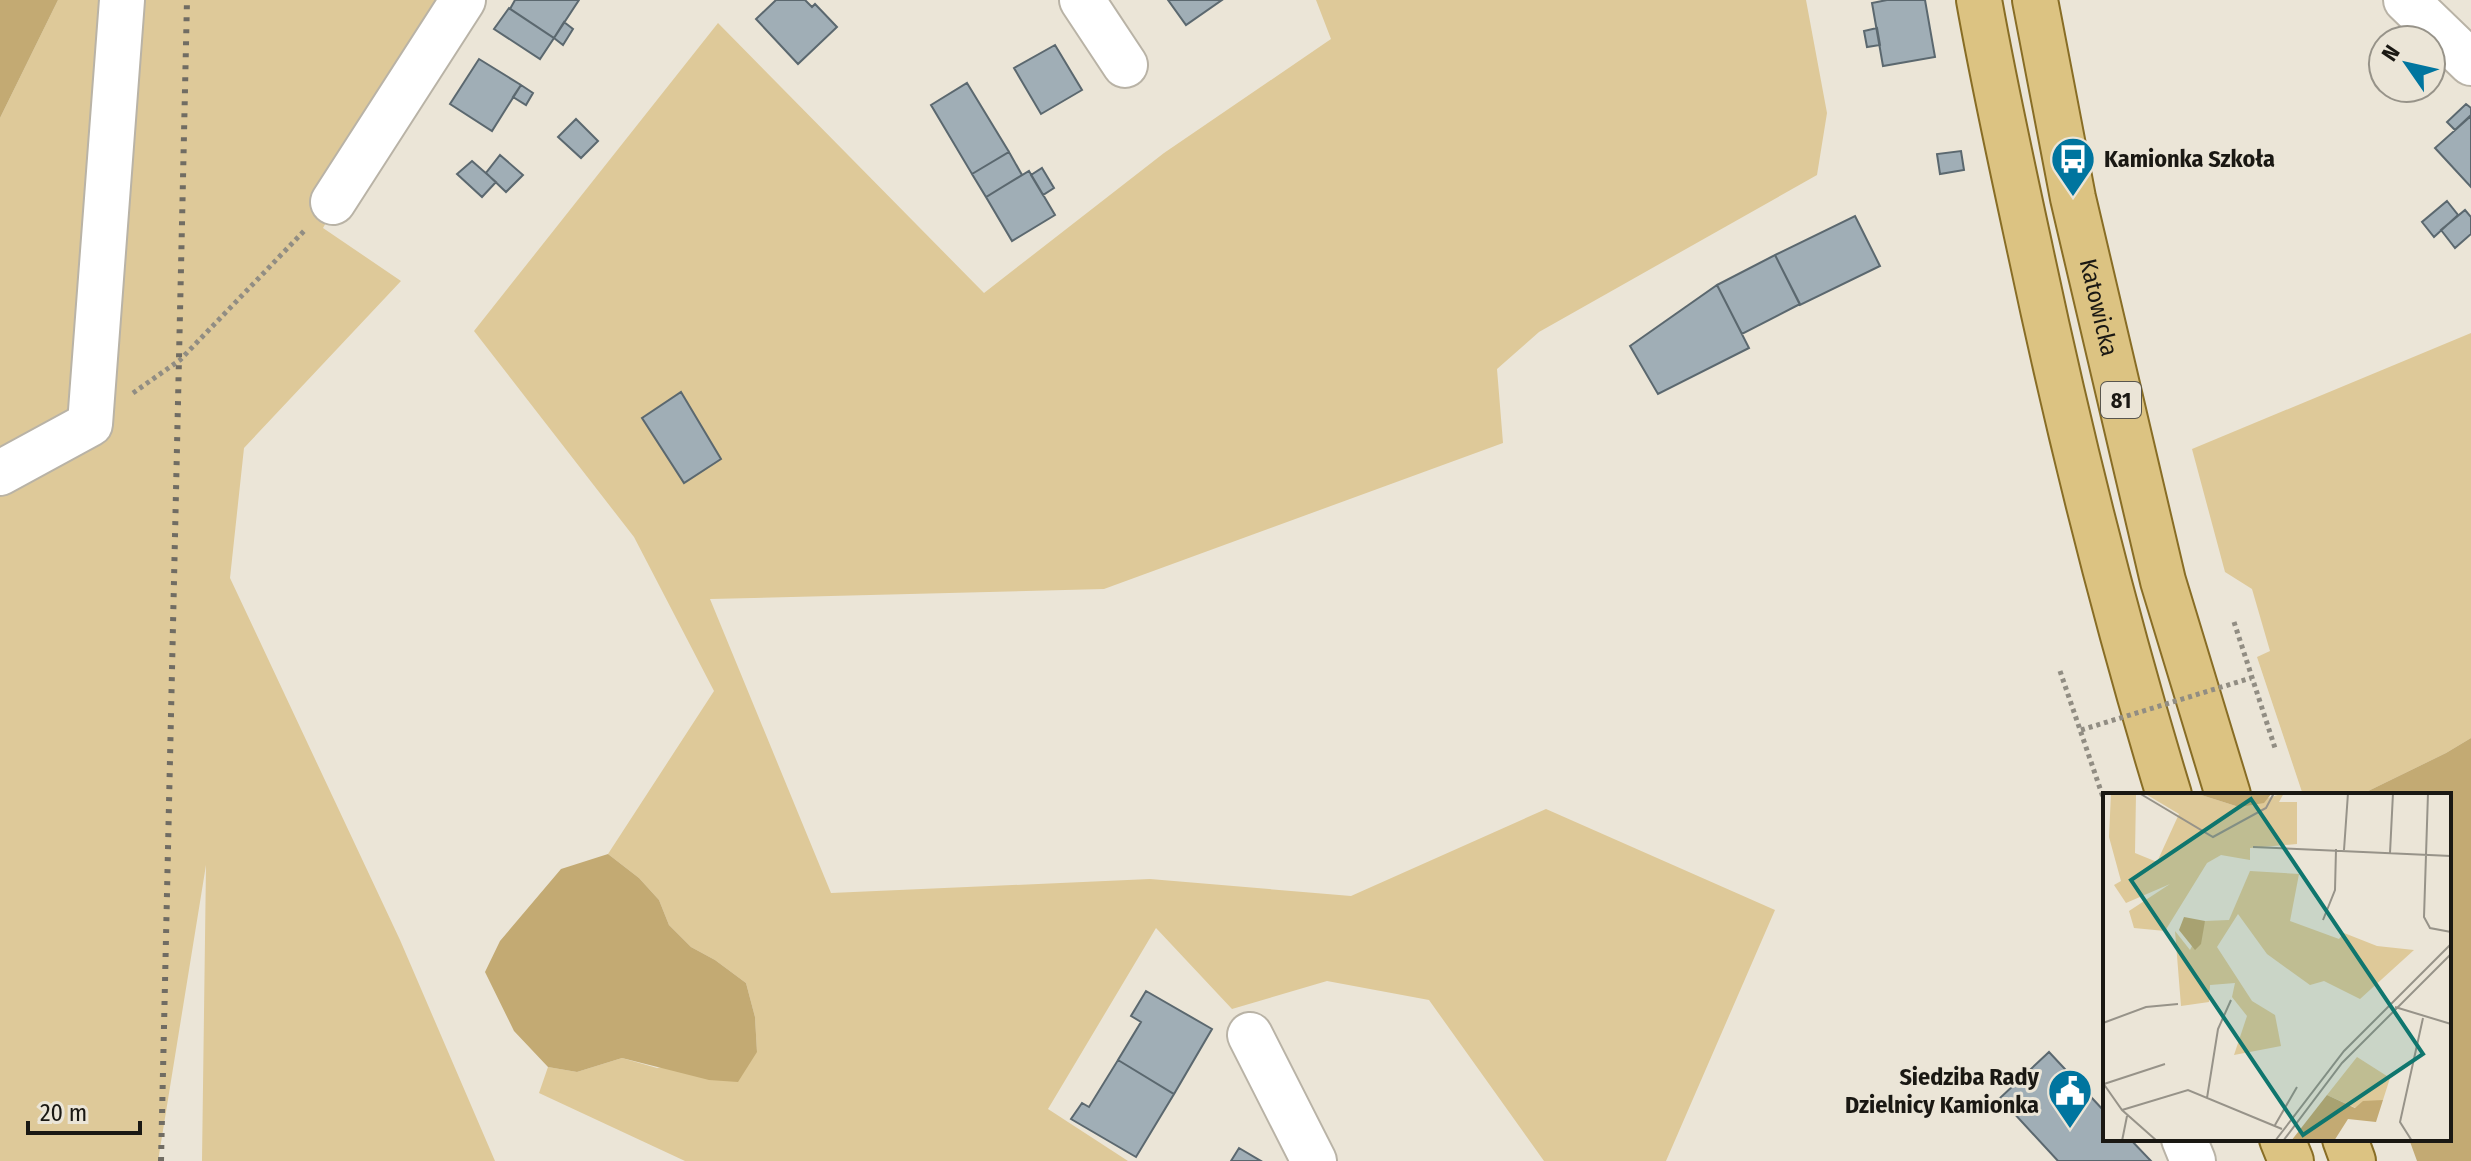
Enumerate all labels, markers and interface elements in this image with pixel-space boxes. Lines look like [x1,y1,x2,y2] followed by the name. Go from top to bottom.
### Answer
[2367,24,2447,104] north arrow
[2376,40,2406,66] text: N
[2049,135,2097,198] bus stop icon: Kamionka Szkoła
[2104,145,2275,173] place label: Kamionka Szkoła
[2074,256,2124,359] street label: Katowicka
[2101,382,2141,418] road number: 81
[2103,793,2451,1141] inset map
[1845,1063,2040,1119] place label: Siedziba Rady Dzielnicy Kamionka
[2046,1067,2094,1130] public building icon: Siedziba Rady Dzielnicy Kamionka
[28,1085,140,1135] scale bar
[40,1099,87,1127] text: 20 m

